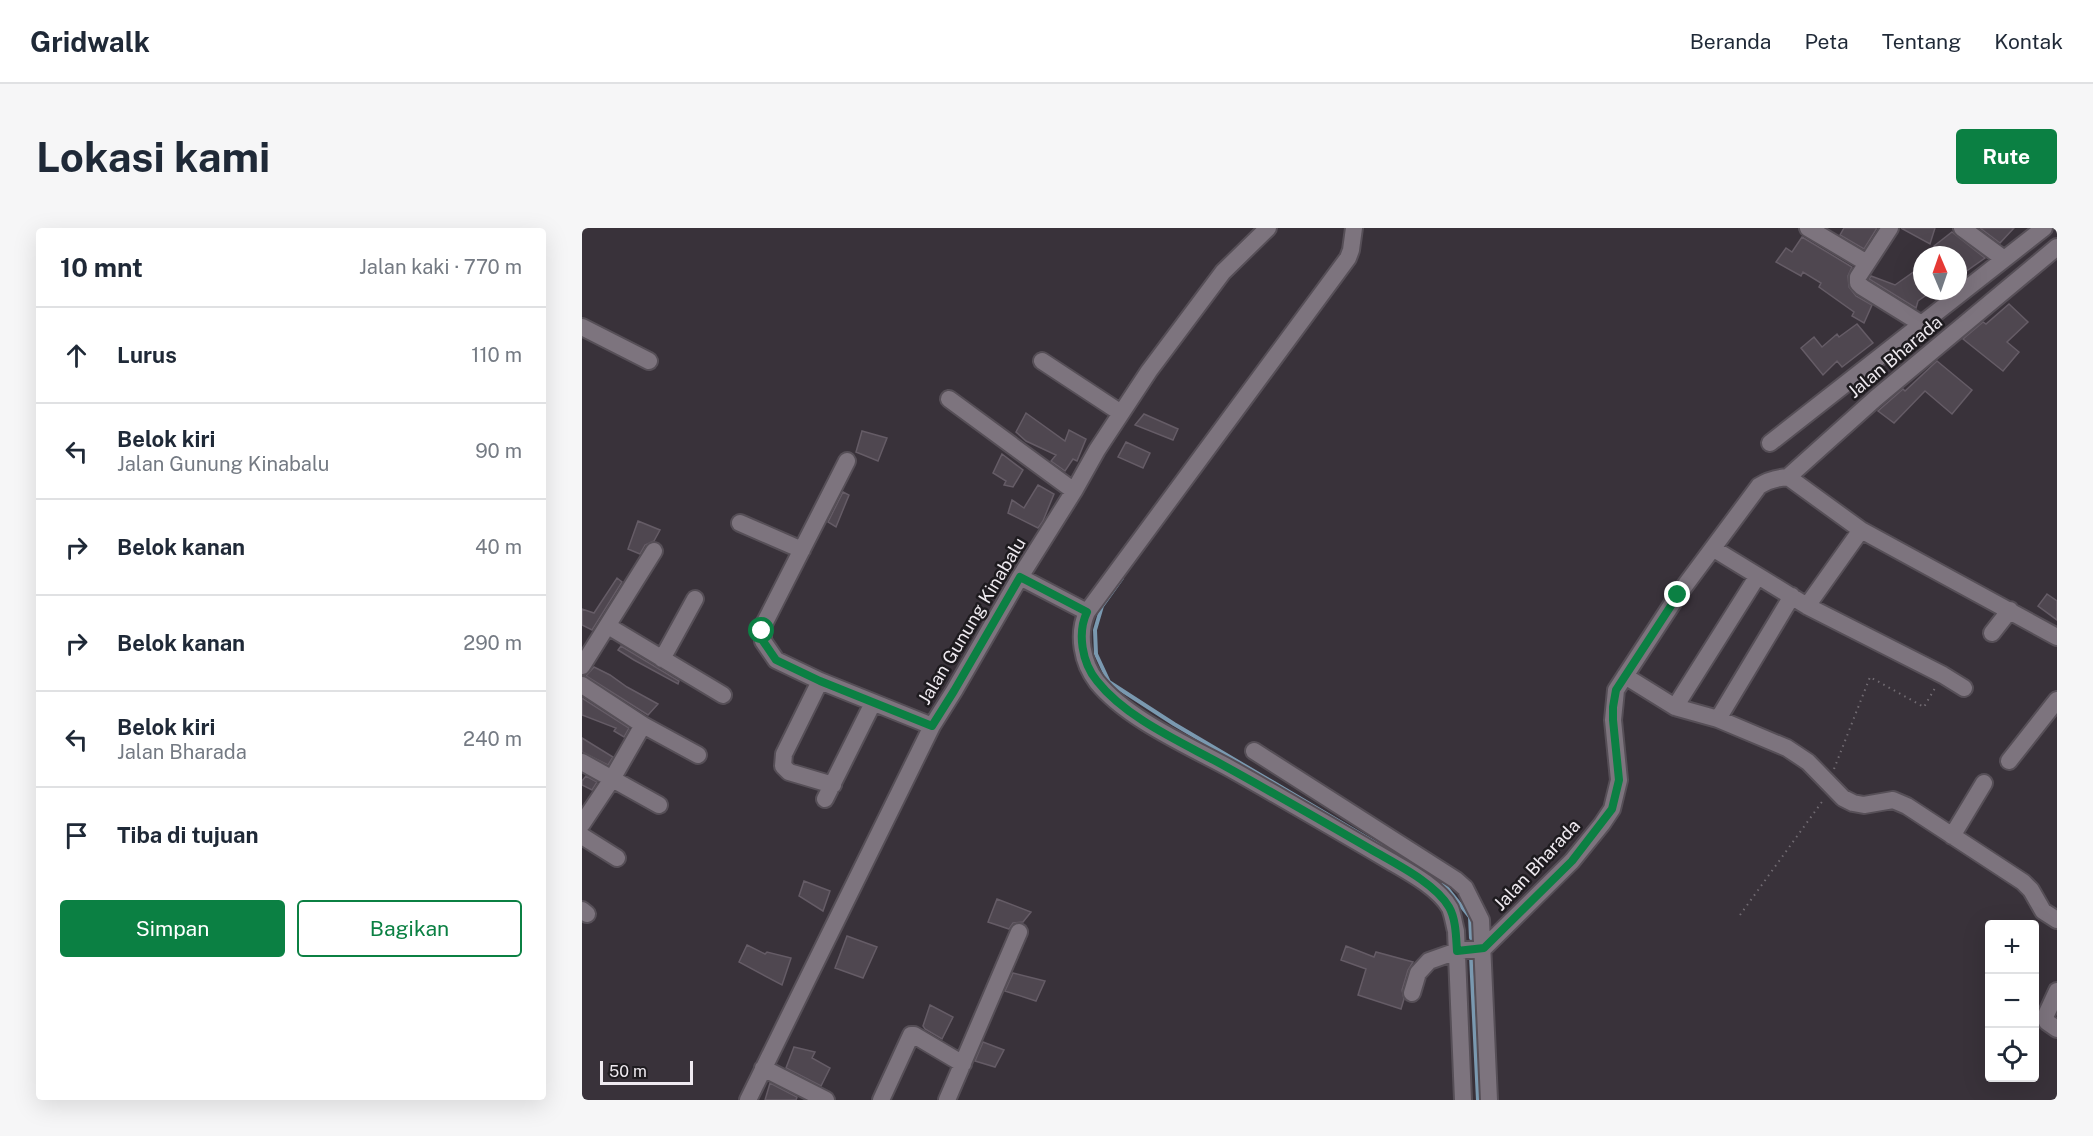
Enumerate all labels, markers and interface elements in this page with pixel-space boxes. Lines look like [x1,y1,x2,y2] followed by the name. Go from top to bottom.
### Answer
[30,25,150,58] text: Gridwalk
[1690,29,1771,54] text: Beranda
[1804,29,1849,54] text: Peta
[1882,29,1961,54] text: Tentang
[1994,29,2063,54] text: Kontak
[1956,129,2057,184] button: Rute
[36,132,270,181] text: Lokasi kami
[1913,246,1967,300] north arrow
[60,252,143,283] text: 10 mnt
[359,255,522,279] text: Jalan kaki · 770 m
[1843,311,1946,402] street label: Jalan Bharada
[60,339,93,372] icon: ahead
[117,342,177,368] text: Lurus
[471,343,522,367] text: 110 m
[117,426,215,452] text: Belok kiri
[60,435,93,468] icon: left
[475,439,522,463] text: 90 m
[117,452,329,476] text: Jalan Gunung Kinabalu
[60,531,93,564] icon: right
[913,533,1030,708] street label: Jalan Gunung Kinabalu
[117,534,245,560] text: Belok kanan
[475,535,522,559] text: 40 m
[1664,581,1690,607] route end
[748,617,774,643] route start
[60,627,93,660] icon: right
[117,630,245,656] text: Belok kanan
[463,631,522,655] text: 290 m
[117,714,215,740] text: Belok kiri
[60,723,93,756] icon: left
[463,727,522,751] text: 240 m
[117,740,247,764] text: Jalan Bharada
[1489,815,1584,915] street label: Jalan Bharada
[60,819,93,852] icon: arrive
[117,822,258,848] text: Tiba di tujuan
[60,900,285,957] button: Simpan
[297,900,522,957] button: Bagikan
[1985,920,2039,1082] map controls
[1985,920,2039,974] button: +
[1985,974,2039,1028] button: −
[1985,1028,2039,1082] button: locate
[600,1058,693,1086] scale bar
[609,1062,647,1081] text: 50 m

